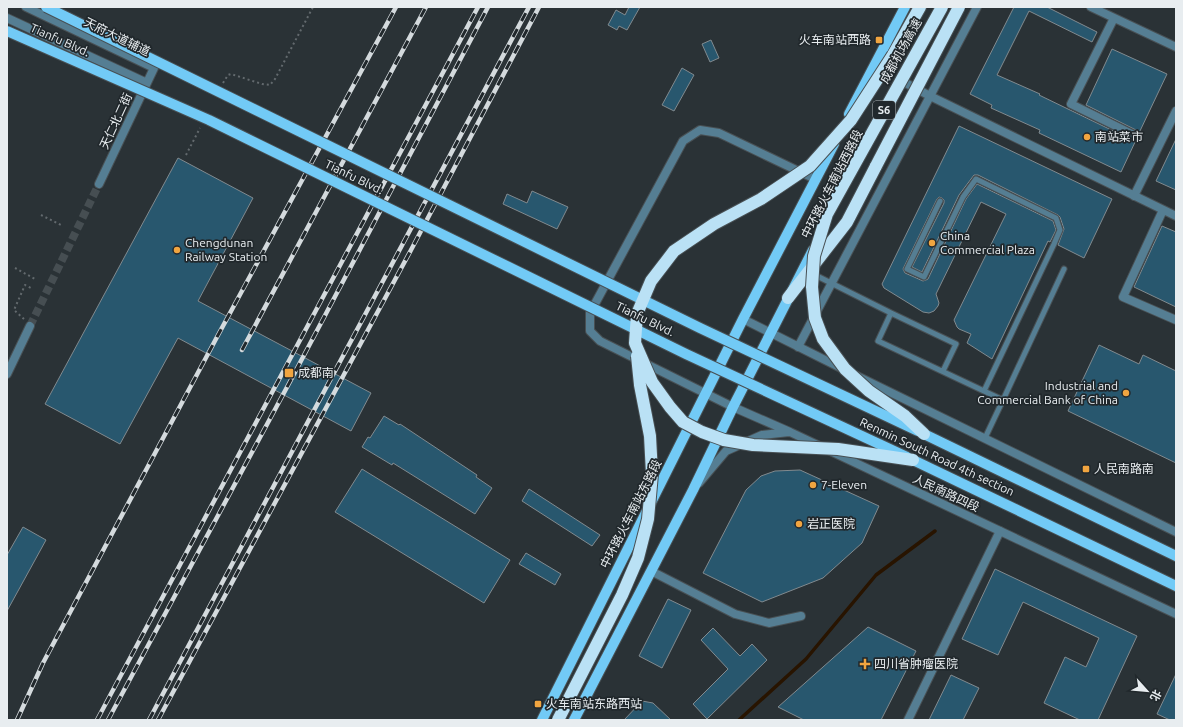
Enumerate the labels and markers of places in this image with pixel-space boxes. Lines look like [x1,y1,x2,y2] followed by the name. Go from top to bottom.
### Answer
[799,33,871,46] place label: 火车南站西路
[874,35,884,45] marker: 火车南站西路
[1095,130,1143,143] place label: 南站菜市
[1082,132,1092,142] marker: 南站菜市
[940,229,1035,256] place label: China Commercial Plaza
[185,236,267,263] place label: Chengdunan Railway Station
[927,238,937,248] marker: China Commercial Plaza
[172,245,182,255] marker: Chengdunan Railway Station
[298,366,334,379] place label: 成都南
[283,367,295,379] marker: 成都南
[977,379,1118,406] place label: Industrial and Commercial Bank of China
[1121,388,1131,398] marker: Industrial and Commercial Bank of China
[1094,462,1154,475] place label: 人民南路南
[1081,464,1091,474] marker: 人民南路南
[821,478,867,491] place label: 7-Eleven
[808,480,818,490] marker: 7-Eleven
[807,517,855,530] place label: 岩正医院
[794,519,804,529] marker: 岩正医院
[874,657,958,670] place label: 四川省肿瘤医院
[859,658,871,670] marker: 四川省肿瘤医院
[546,697,642,710] place label: 火车南站东路西站
[533,699,543,709] marker: 火车南站东路西站

